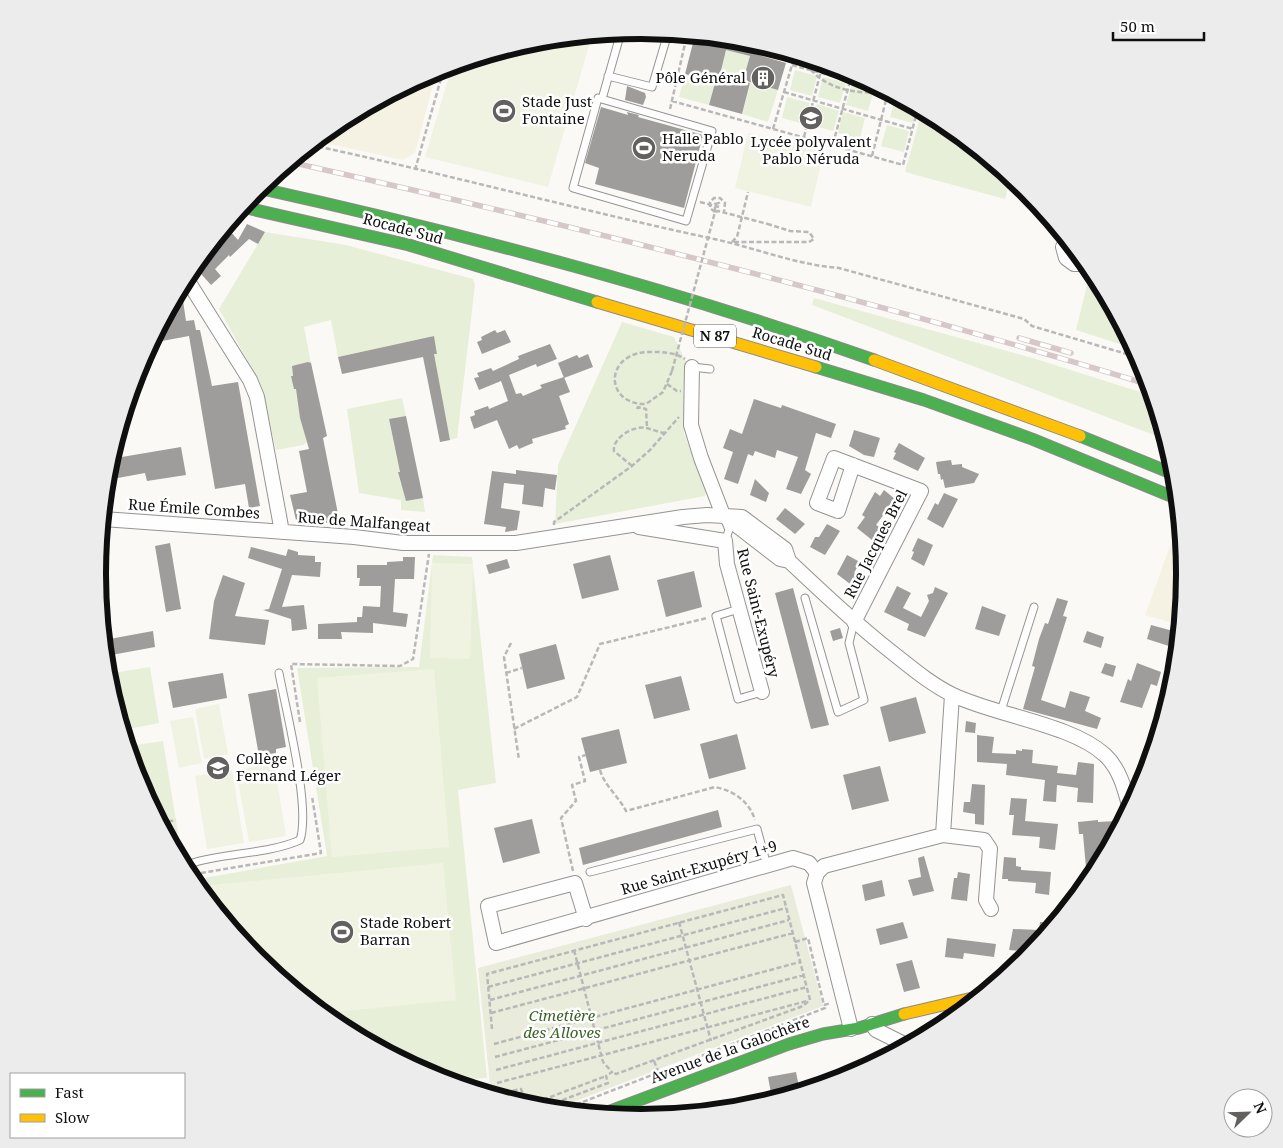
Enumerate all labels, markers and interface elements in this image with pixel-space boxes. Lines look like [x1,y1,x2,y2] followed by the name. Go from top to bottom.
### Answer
[1113,10,1204,42] scale bar
[1120,16,1155,36] text: 50 m
[750,65,776,91] building icon: Pôle Général
[655,67,746,87] place label: Pôle Général
[522,91,592,128] place label: Stade Just Fontaine
[491,98,517,124] sports icon: Stade Just Fontaine
[798,105,824,131] school or university icon: Lycée polyvalent Pablo Néruda
[662,128,744,165] place label: Halle Pablo Neruda
[751,131,871,168] place label: Lycée polyvalent Pablo Néruda
[631,135,657,161] sports icon: Halle Pablo Neruda
[361,208,446,248] street label: Rocade Sud
[750,321,835,365] street label: Rocade Sud
[694,324,736,348] road number: N 87
[839,485,911,601] street label: Rue Jacques Brel
[127,493,261,523] street label: Rue Émile Combes
[297,506,431,536] street label: Rue de Malfangeat
[733,546,785,680] street label: Rue Saint-Exupéry
[236,748,341,785] place label: Collège Fernand Léger
[205,755,231,781] school or university icon: Collège Fernand Léger
[618,835,779,899] street label: Rue Saint-Exupéry 1+9
[360,912,451,949] place label: Stade Robert Barran
[329,919,355,945] sports icon: Stade Robert Barran
[523,1005,601,1042] park label: Cimetière des Alloves
[647,1011,812,1087] street label: Avenue de la Galochère
[10,1073,185,1138] legend
[55,1082,84,1102] text: Fast
[1223,1088,1273,1138] north arrow
[1250,1099,1271,1117] text: N
[55,1107,89,1127] text: Slow

